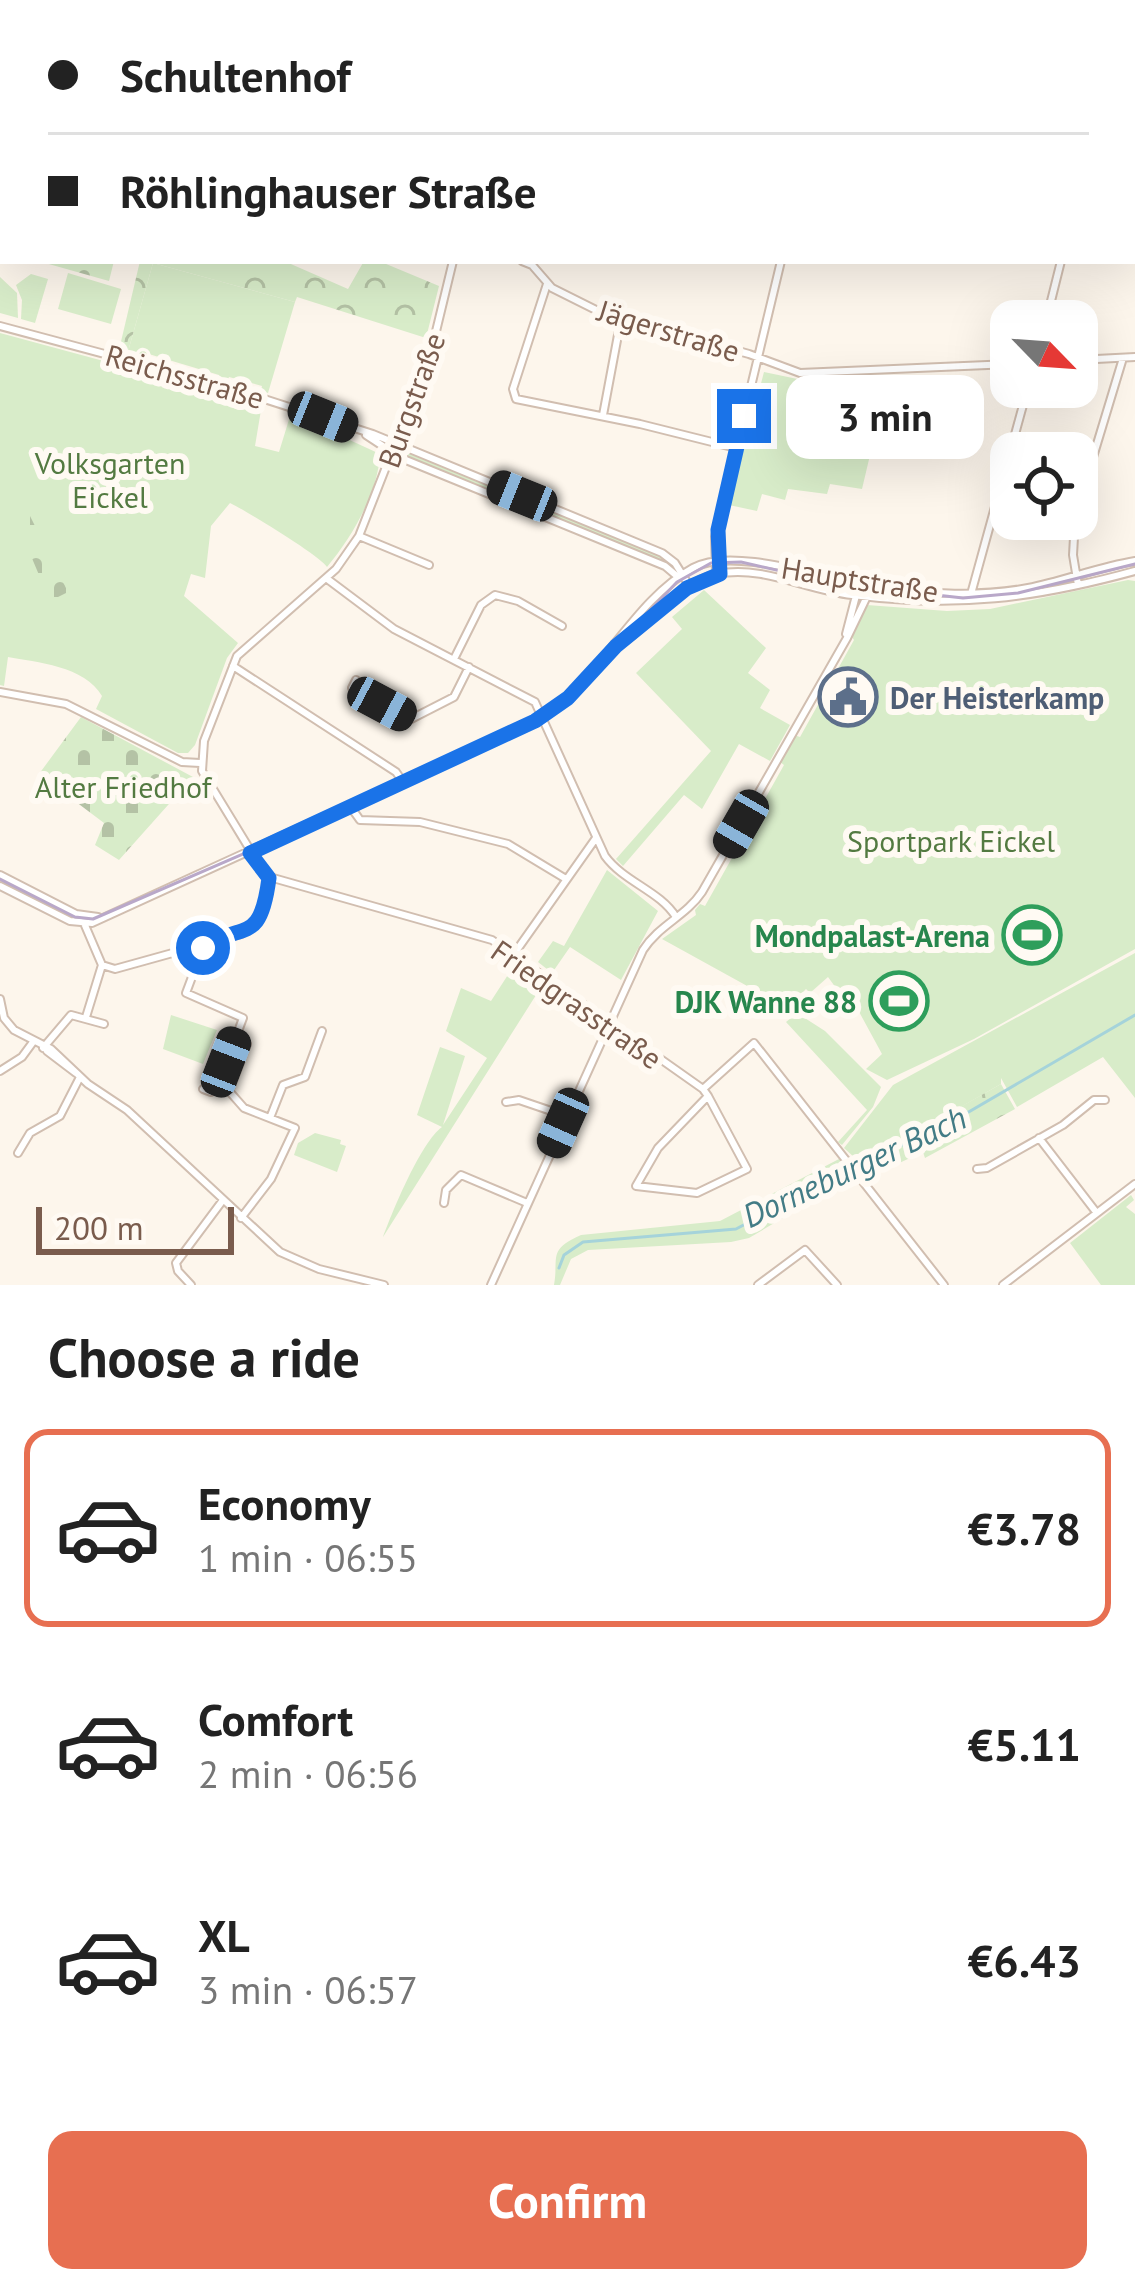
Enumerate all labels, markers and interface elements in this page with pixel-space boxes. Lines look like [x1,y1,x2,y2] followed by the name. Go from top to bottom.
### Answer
[120,46,351,104] text: Schultenhof
[120,162,537,220] text: Röhlinghauser Straße
[592,289,745,370] street label: Jägerstraße
[990,300,1098,408] north arrow
[990,300,1098,540] map controls
[369,327,453,473] street label: Burgstraße
[101,335,269,417] street label: Reichsstraße
[786,374,984,458] callout: 3 min
[283,387,363,447] car
[717,389,771,443] route end
[837,391,933,442] text: 3 min
[990,432,1098,540] button: locate
[34,443,185,516] park label: Volksgarten Eickel
[482,466,562,526] car
[779,547,941,611] street label: Hauptstraße
[817,666,879,728] public building icon: Der Heisterkamp
[342,671,422,737] car
[890,678,1104,717] place label: Der Heisterkamp
[35,767,213,806] park label: Alter Friedhof
[707,784,775,864] car
[847,821,1055,860] park label: Sportpark Eickel
[1001,904,1063,966] sports icon: Mondpalast-Arena
[755,916,990,955] place label: Mondpalast-Arena
[176,921,230,975] route start
[484,931,670,1077] street label: Friedgrasstraße
[868,970,930,1032] sports icon: DJK Wanne 88
[675,982,857,1021] place label: DJK Wanne 88
[196,1022,256,1102] car
[532,1083,594,1163] car
[735,1095,973,1237] water label: Dorneburger Bach
[36,1201,234,1254] scale bar
[54,1206,144,1249] text: 200 m
[48,1322,360,1392] text: Choose a ride
[54,1474,162,1582] icon: car
[198,1474,371,1532] text: Economy
[968,1499,1081,1557] text: €3.78
[198,1532,418,1583] text: 1 min · 06:55
[54,1690,162,1798] icon: car
[198,1690,353,1748] text: Comfort
[968,1715,1081,1773] text: €5.11
[198,1748,418,1799] text: 2 min · 06:56
[54,1906,162,2014] icon: car
[198,1906,250,1964] text: XL
[968,1931,1081,1989] text: €6.43
[198,1964,418,2015] text: 3 min · 06:57
[48,2131,1087,2269] button: Confirm

